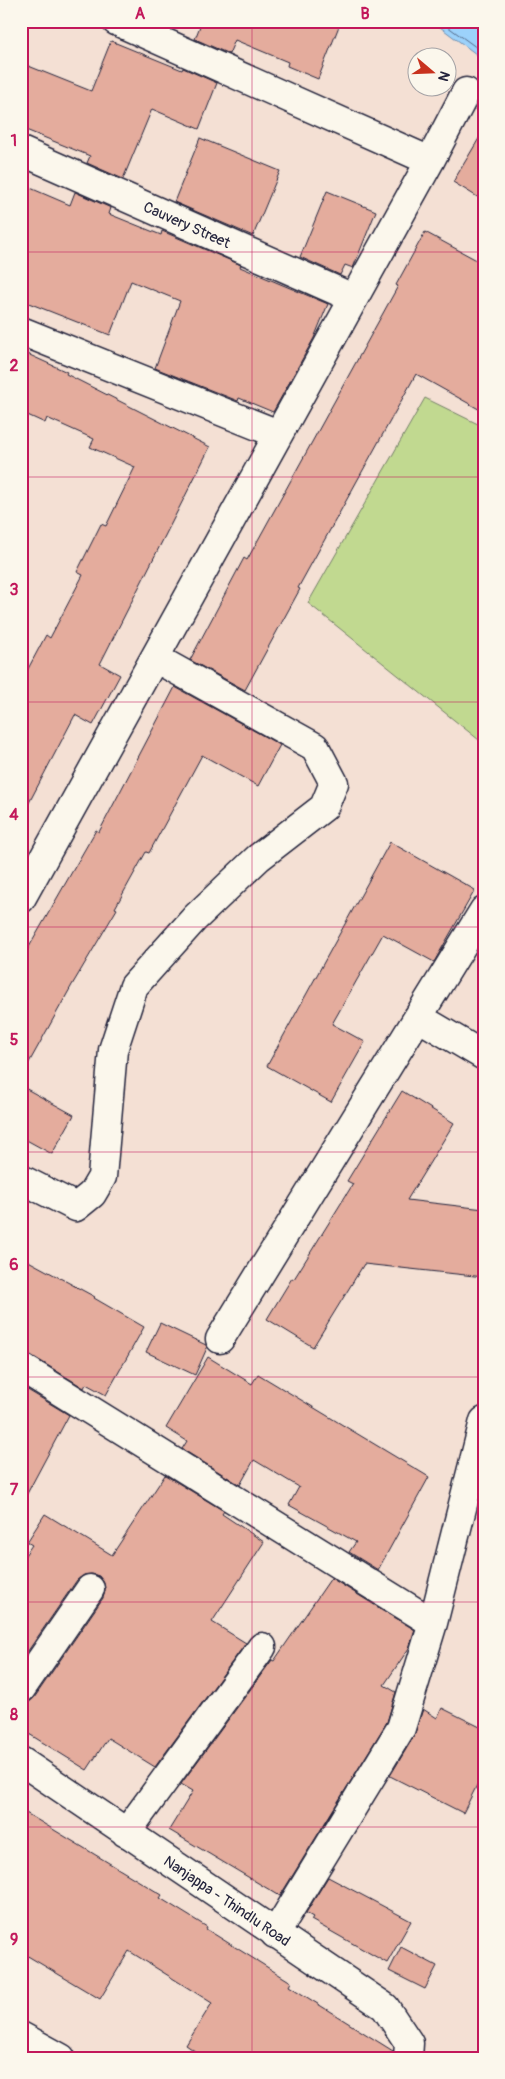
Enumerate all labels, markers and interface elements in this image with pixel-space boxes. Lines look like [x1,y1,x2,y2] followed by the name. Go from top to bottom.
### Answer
[135,4,146,24] text: A
[360,4,370,24] text: B
[408,48,458,98] north arrow
[434,69,453,83] text: N
[11,131,17,151] text: 1
[140,198,234,253] street label: Cauvery Street
[10,356,19,376] text: 2
[10,580,19,600] text: 3
[9,805,19,825] text: 4
[10,1030,19,1050] text: 5
[9,1255,19,1275] text: 6
[10,1480,19,1500] text: 7
[10,1705,18,1725] text: 8
[160,1852,294,1951] street label: Nanjappa - Thindlu Road
[10,1930,18,1950] text: 9

